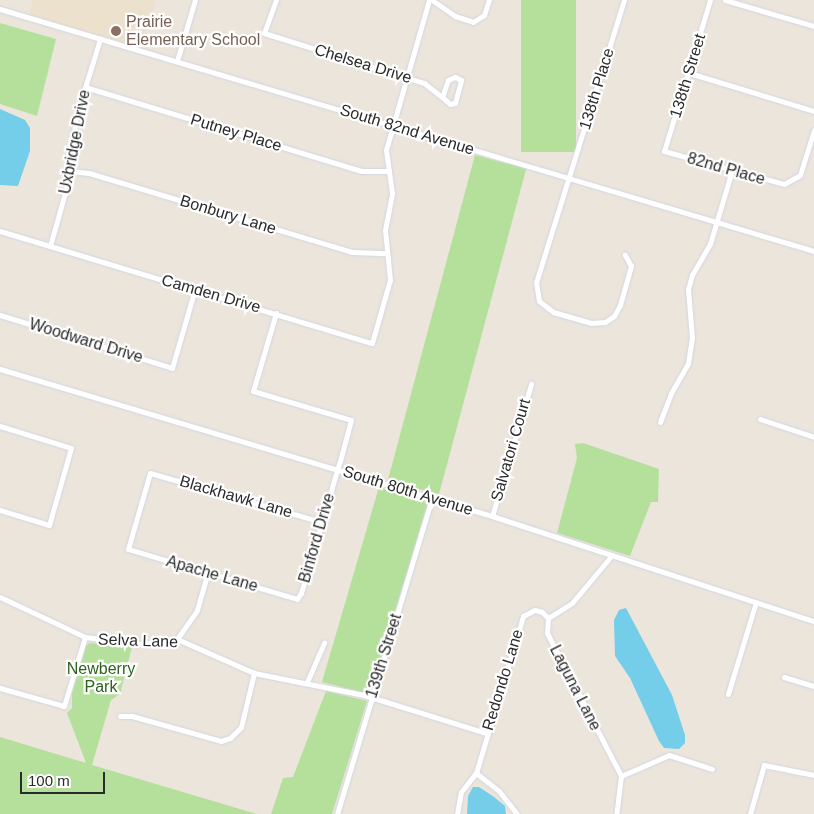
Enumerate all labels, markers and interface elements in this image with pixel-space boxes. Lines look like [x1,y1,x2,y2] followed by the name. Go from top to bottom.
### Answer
[126,12,260,50] place label: Prairie Elementary School
[110,25,122,37] marker: Prairie Elementary School
[666,32,710,120] street label: 138th Street
[312,40,414,88] street label: Chelsea Drive
[575,46,619,132] street label: 138th Place
[55,88,95,196] street label: Uxbridge Drive
[337,100,477,160] street label: South 82nd Avenue
[188,110,284,156] street label: Putney Place
[685,149,767,189] street label: 82nd Place
[178,191,278,239] street label: Bonbury Lane
[159,271,263,317] street label: Camden Drive
[27,315,145,367] street label: Woodward Drive
[487,396,535,504] street label: Salvatori Court
[340,462,476,520] street label: South 80th Avenue
[177,472,295,522] street label: Blackhawk Lane
[295,491,339,585] street label: Binford Drive
[164,552,260,596] street label: Apache Lane
[362,612,406,700] street label: 139th Street
[478,627,528,733] street label: Redondo Lane
[98,630,178,652] street label: Selva Lane
[545,642,605,734] street label: Laguna Lane
[67,659,135,697] park label: Newberry Park
[22,762,108,794] scale bar
[28,772,70,789] text: 100 m

